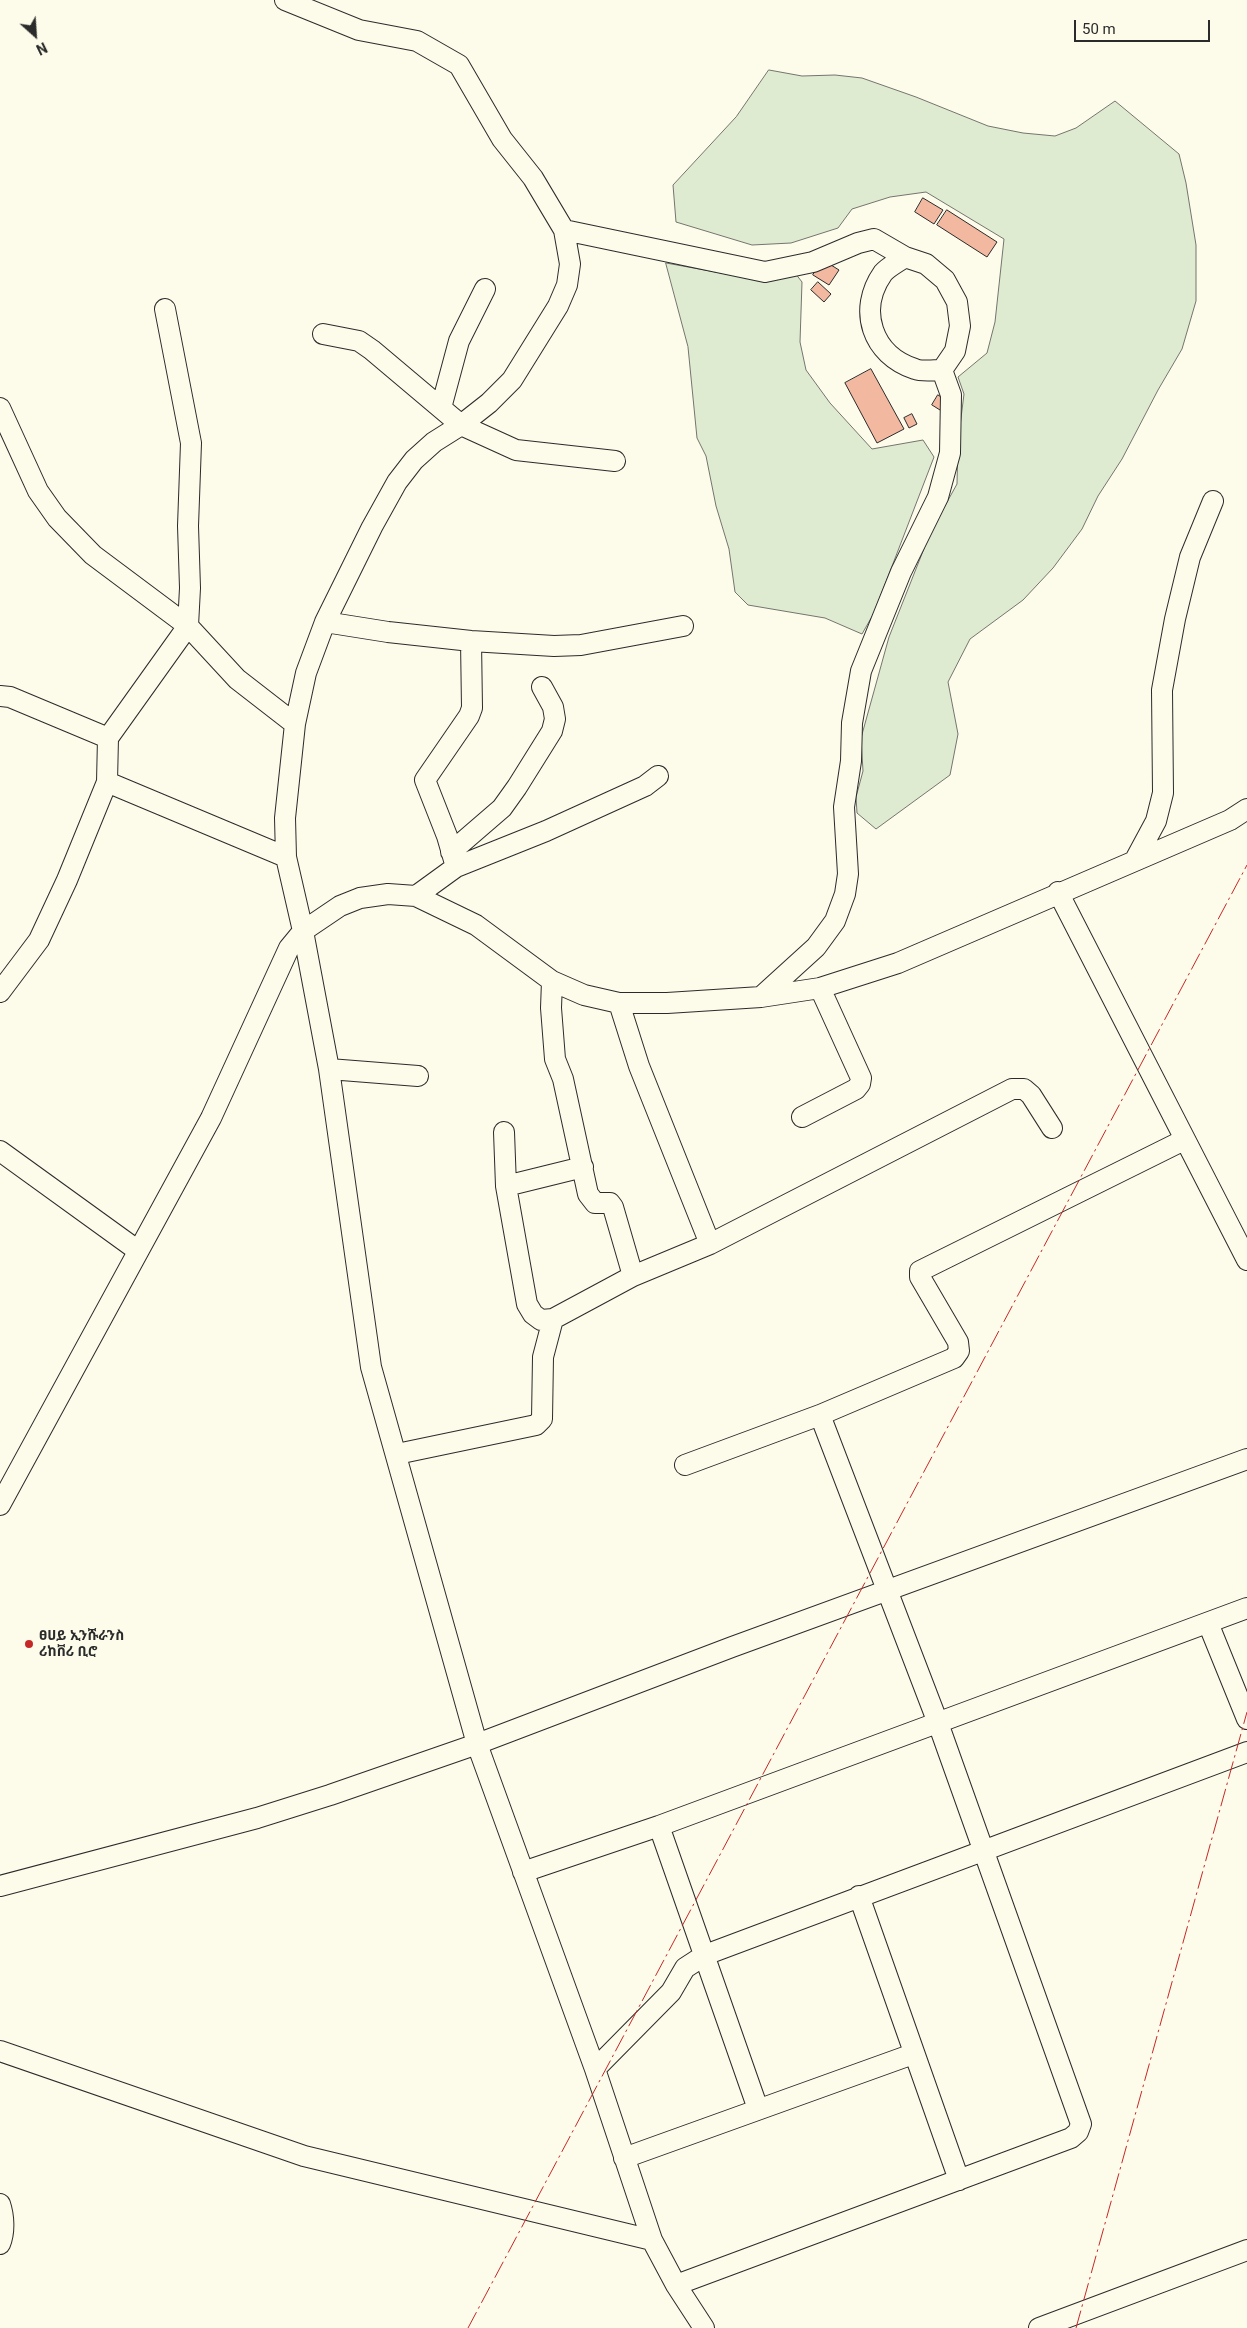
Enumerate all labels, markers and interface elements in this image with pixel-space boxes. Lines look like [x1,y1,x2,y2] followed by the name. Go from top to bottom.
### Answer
[10,10,60,60] north arrow
[1077,10,1213,42] scale bar
[1082,20,1116,38] text: 50 m
[34,39,50,58] text: N
[39,1628,124,1660] place label: ፀሀይ ኢንሹራንስ ሪከቨሪ ቢሮ
[23,1638,35,1650] marker: ፀሀይ ኢንሹራንስ ሪከቨሪ ቢሮ

